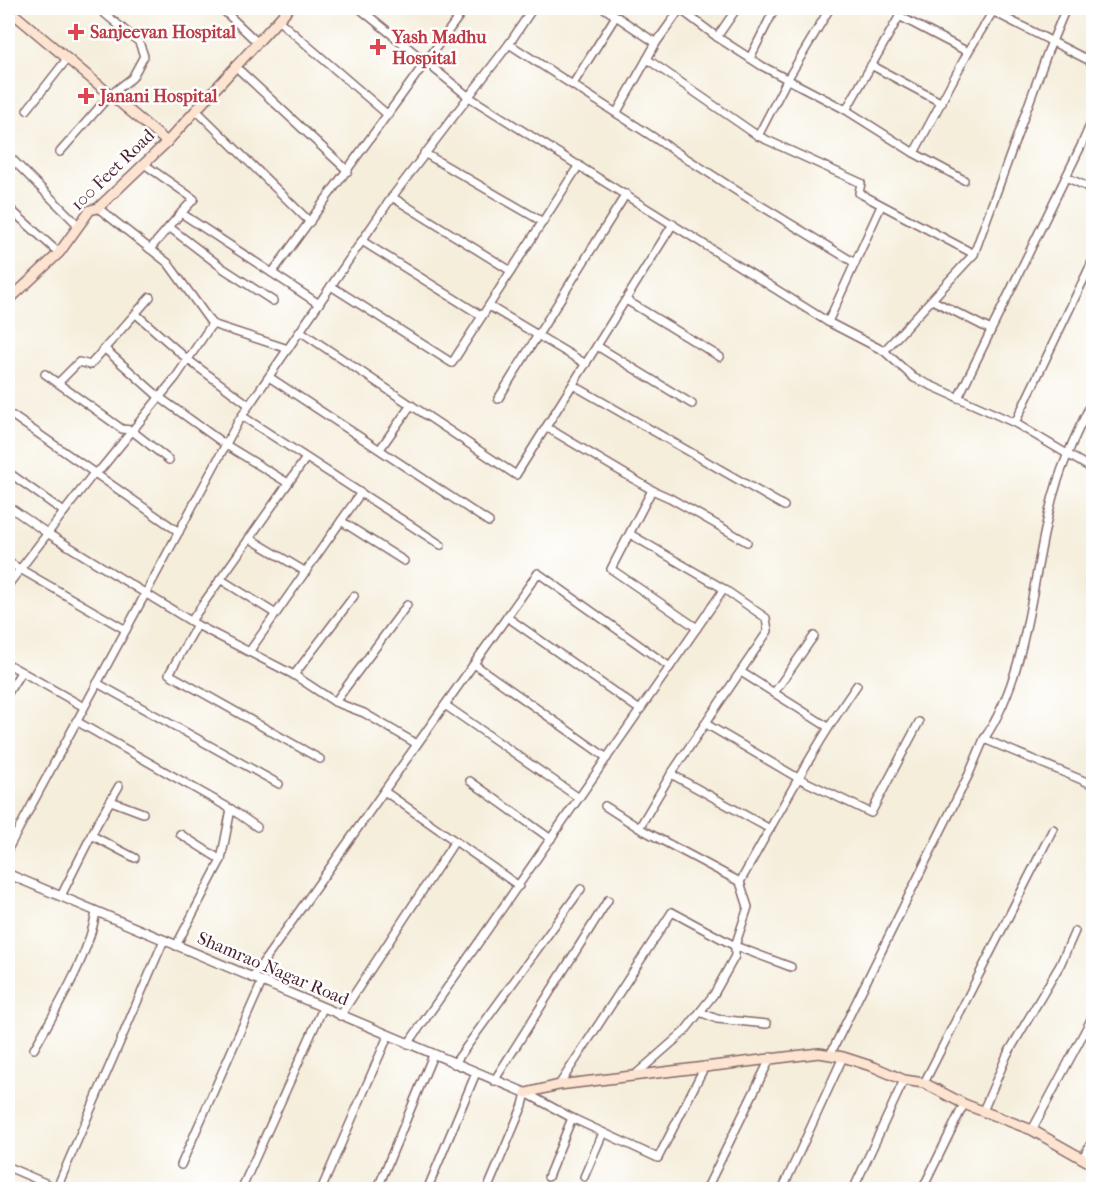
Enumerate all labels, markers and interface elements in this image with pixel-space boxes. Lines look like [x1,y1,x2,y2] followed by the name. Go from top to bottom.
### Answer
[90,22,237,43] place label: Sanjeevan Hospital
[67,23,85,41] marker: Sanjeevan Hospital
[391,27,487,69] place label: Yash Madhu Hospital
[369,38,387,56] marker: Yash Madhu Hospital
[98,86,219,107] place label: Janani Hospital
[77,87,95,105] marker: Janani Hospital
[67,125,159,215] street label: 100 Feet Road
[194,928,352,1011] street label: Shamrao Nagar Road

